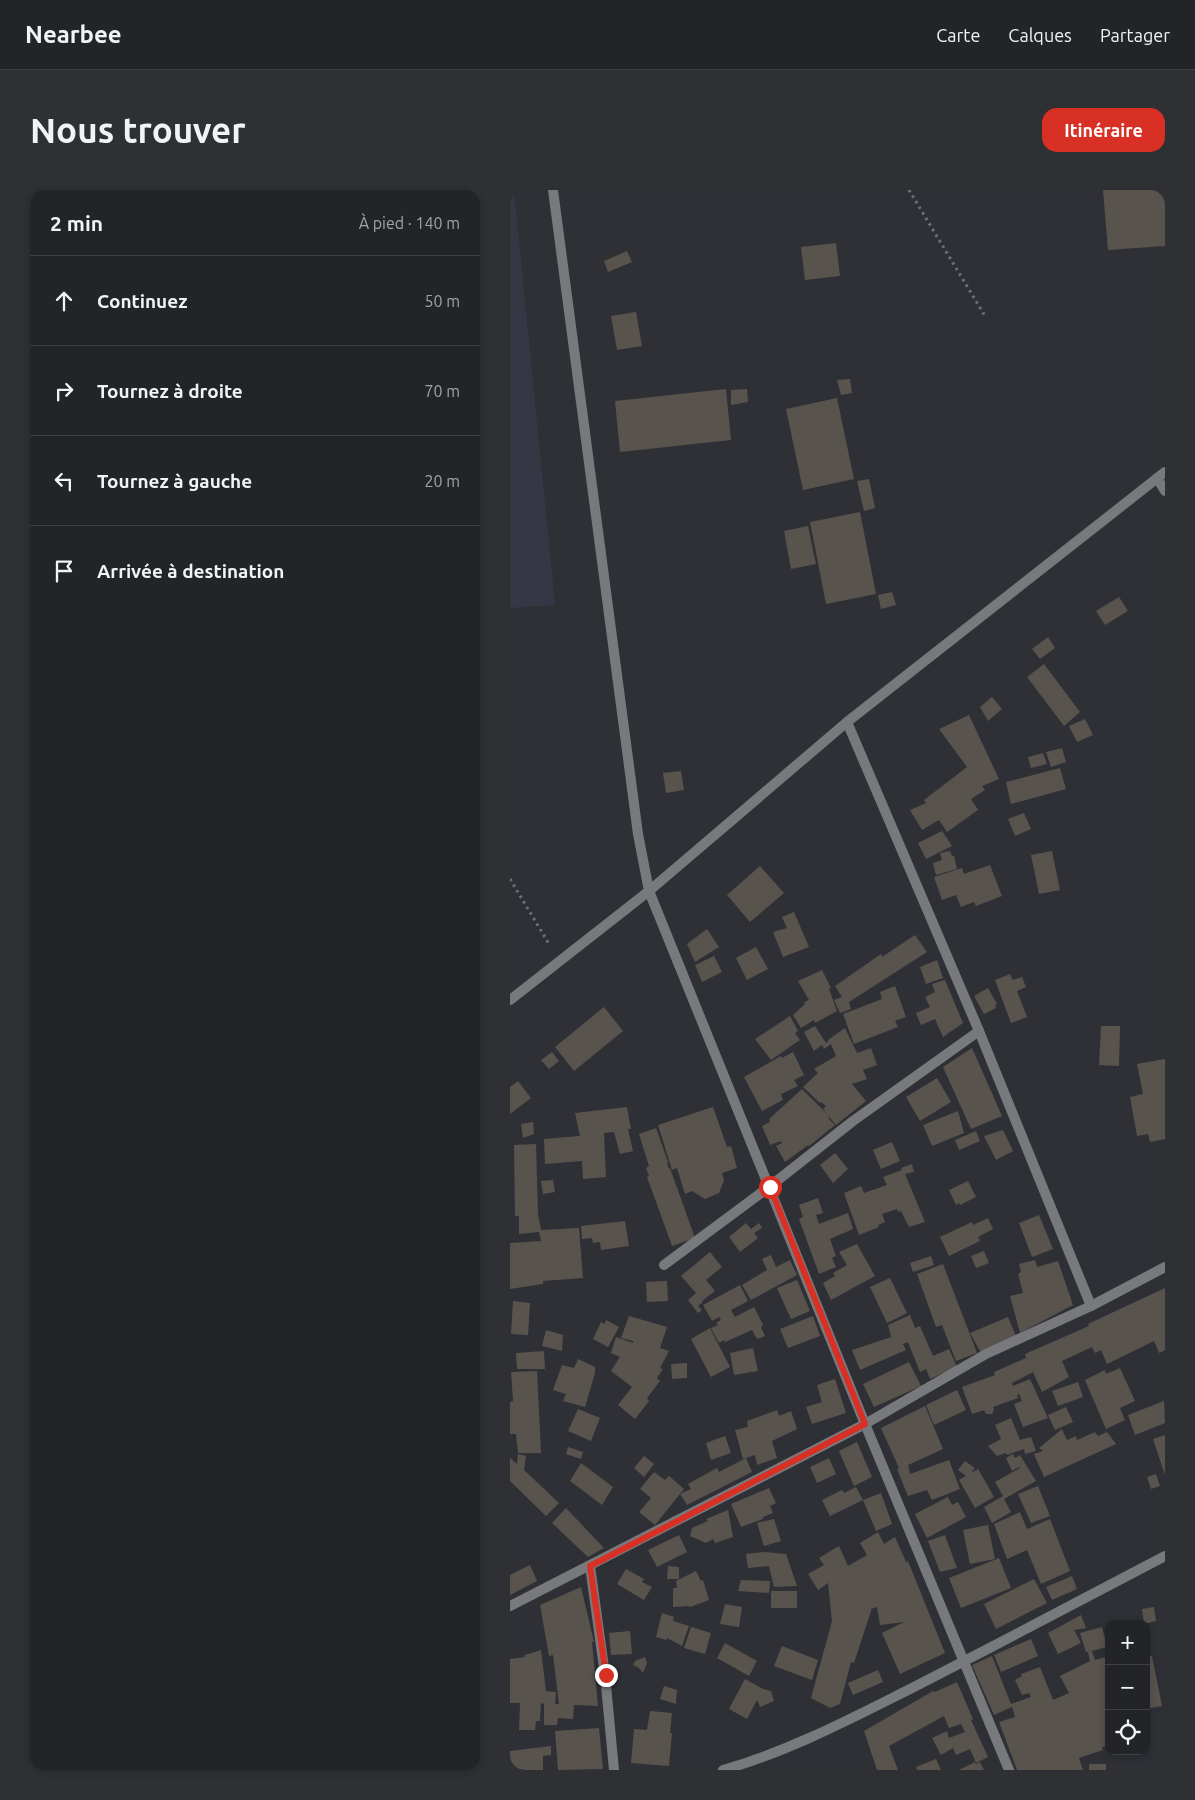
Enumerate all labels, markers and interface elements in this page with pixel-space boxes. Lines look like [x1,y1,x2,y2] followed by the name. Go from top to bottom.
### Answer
[25,21,122,48] text: Nearbee
[936,25,980,45] text: Carte
[1008,25,1072,45] text: Calques
[1100,25,1170,45] text: Partager
[1042,108,1165,152] button: Itinéraire
[30,110,246,150] text: Nous trouver
[50,211,103,235] text: 2 min
[359,214,460,232] text: À pied · 140 m
[50,287,78,315] icon: ahead
[97,290,187,312] text: Continuez
[424,292,460,310] text: 50 m
[50,377,78,405] icon: right
[97,380,243,402] text: Tournez à droite
[424,382,460,400] text: 70 m
[50,467,78,495] icon: left
[97,470,252,492] text: Tournez à gauche
[424,472,460,490] text: 20 m
[50,557,78,585] icon: arrive
[97,560,284,582] text: Arrivée à destination
[759,1176,782,1199] route start
[1105,1620,1150,1755] map controls
[1105,1620,1150,1665] button: +
[595,1664,618,1687] route end
[1105,1665,1150,1710] button: −
[1105,1710,1150,1755] button: locate

